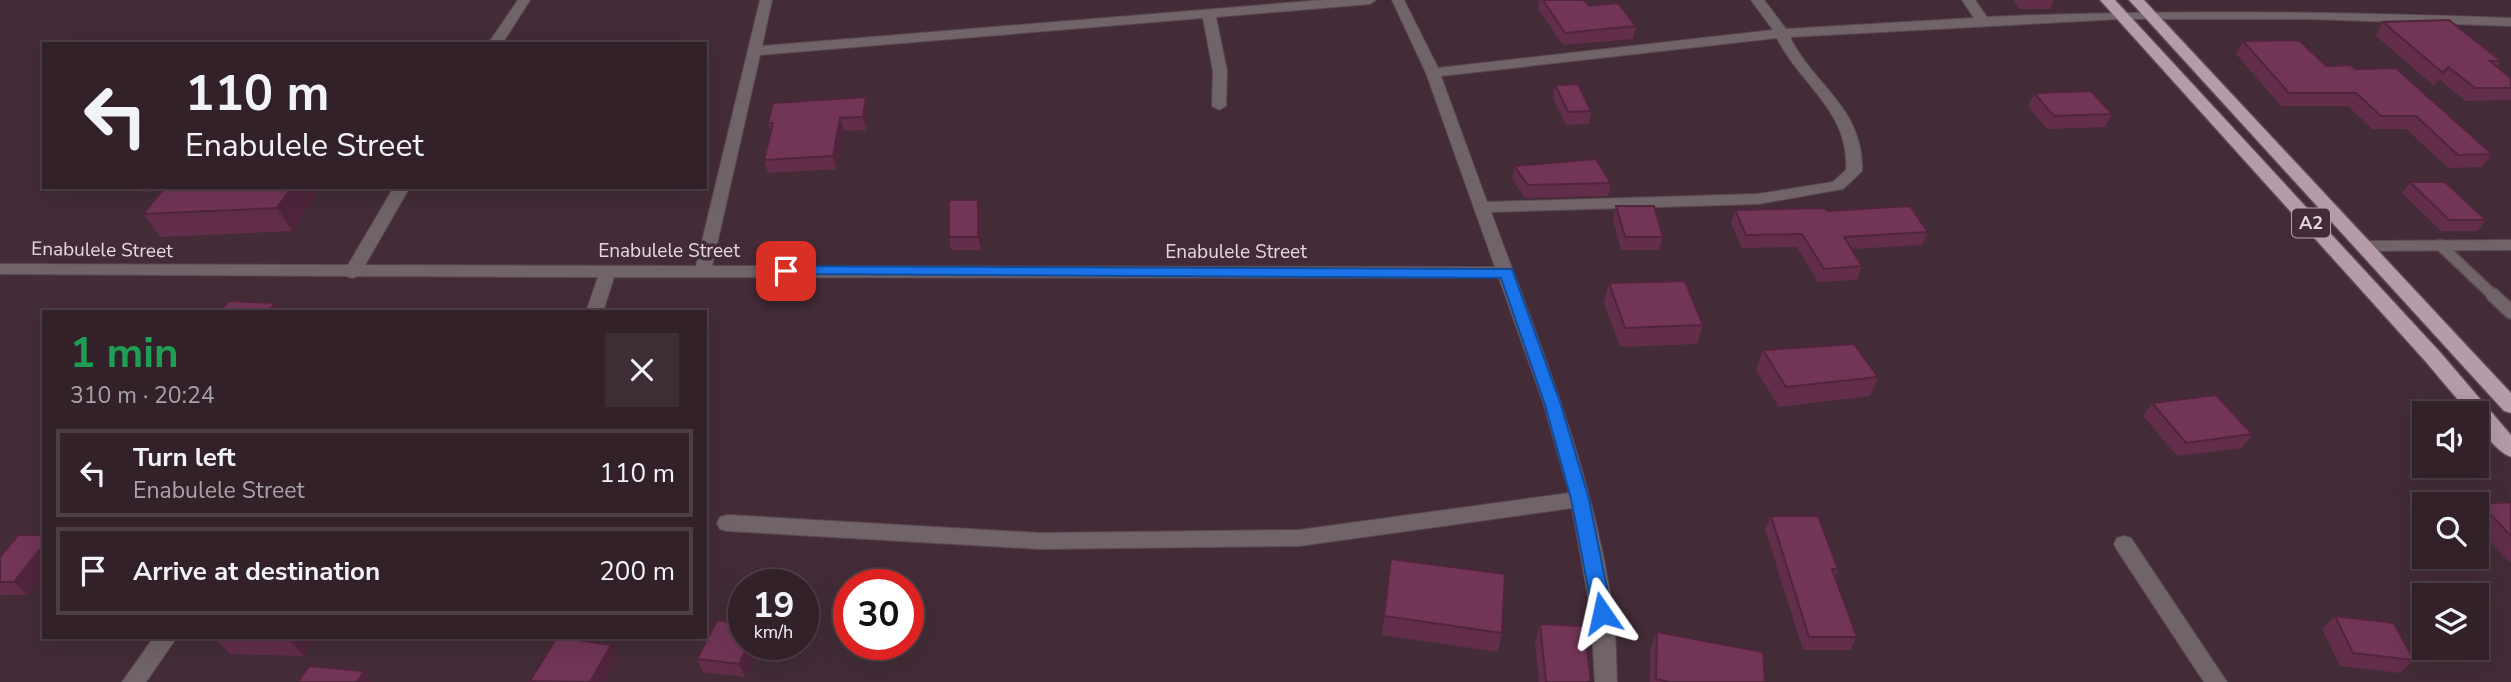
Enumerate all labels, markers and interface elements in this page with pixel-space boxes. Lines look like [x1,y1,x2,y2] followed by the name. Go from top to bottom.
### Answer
[185,60,329,127] text: 110 m
[70,70,161,161] icon: left
[185,124,424,167] text: Enabulele Street
[2292,208,2330,238] road number: A2
[31,236,173,264] street label: Enabulele Street
[598,238,740,264] street label: Enabulele Street
[1165,239,1307,265] street label: Enabulele Street
[756,241,816,301] pin
[767,252,805,290] icon: arrive
[70,325,179,382] text: 1 min
[605,333,679,407] button: close
[70,380,215,411] text: 310 m · 20:24
[2412,401,2489,660] map controls
[2412,401,2489,478] button: sound
[133,440,236,475] text: Turn left
[74,454,112,492] icon: left
[599,456,675,491] text: 110 m
[133,475,305,506] text: Enabulele Street
[2412,492,2489,569] button: search
[74,552,112,590] icon: arrive
[133,554,380,589] text: Arrive at destination
[599,554,675,589] text: 200 m
[833,569,924,660] speed limit sign: 30
[1565,576,1639,650] position arrow
[752,582,795,629] text: 19
[2412,583,2489,660] button: layers
[754,620,793,644] text: km/h

